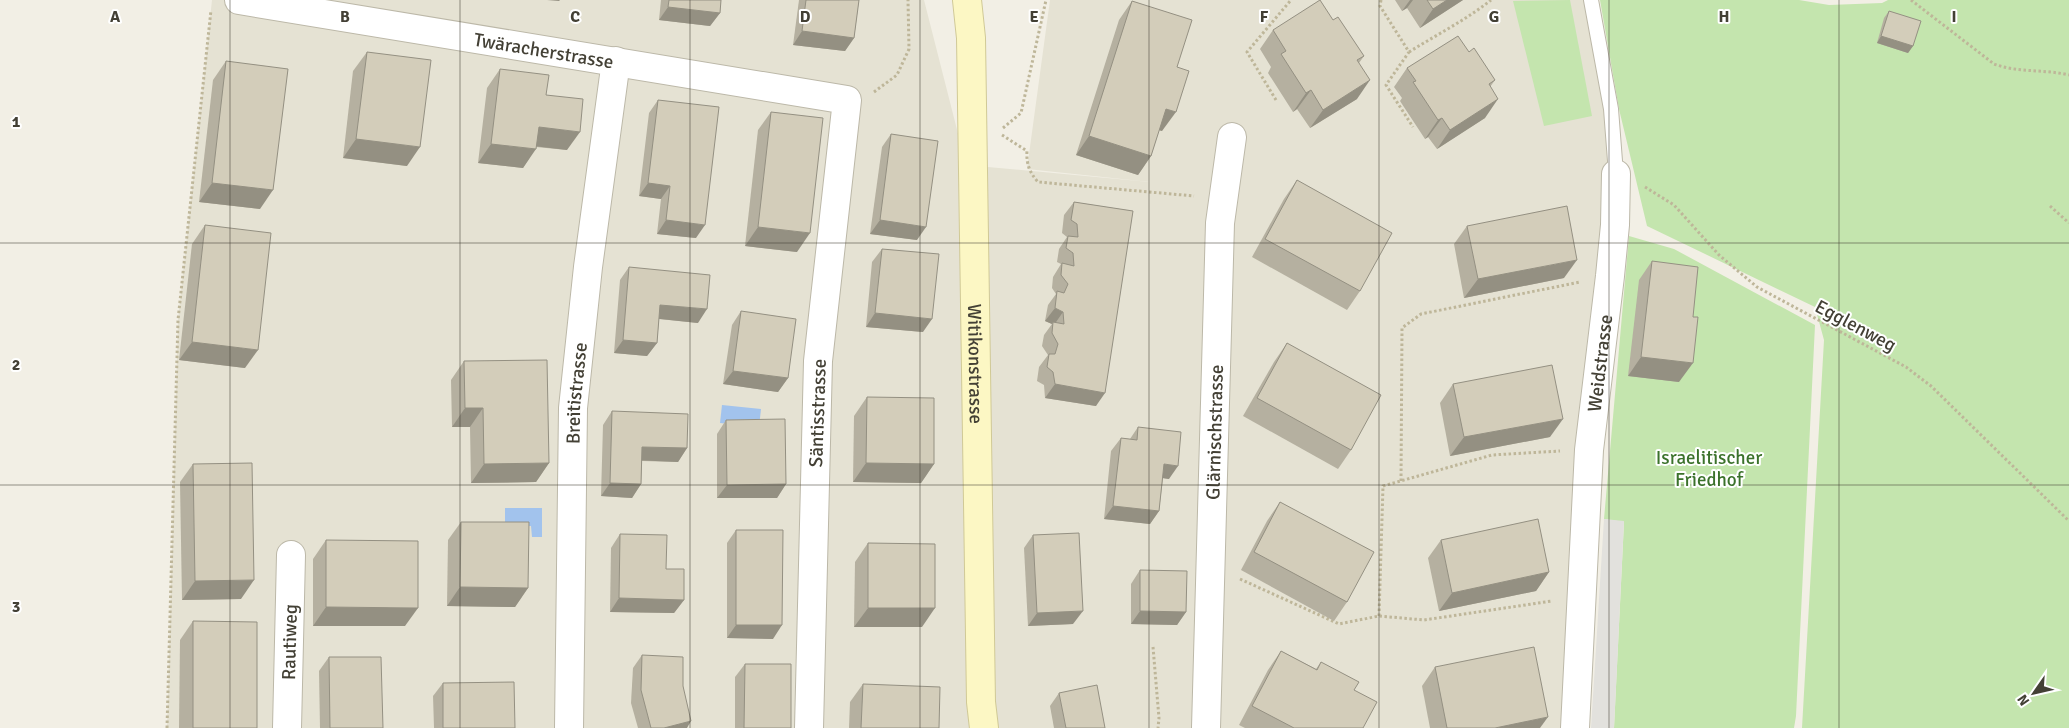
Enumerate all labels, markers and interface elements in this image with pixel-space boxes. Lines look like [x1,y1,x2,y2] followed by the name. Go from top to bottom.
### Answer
[110,7,121,27] text: A
[340,7,350,27] text: B
[570,7,580,27] text: C
[800,7,811,27] text: D
[1029,7,1039,27] text: E
[1260,7,1269,27] text: F
[1489,7,1499,27] text: G
[1719,7,1729,27] text: H
[1951,7,1957,27] text: I
[472,28,615,74] street label: Twäracherstrasse
[12,112,21,132] text: 1
[1811,294,1900,357] street label: Egglenweg
[962,303,988,424] street label: Witikonstrasse
[1583,313,1618,413] street label: Weidstrasse
[562,341,593,444] street label: Breitistrasse
[12,355,20,375] text: 2
[804,358,832,468] street label: Säntisstrasse
[1201,364,1229,500] street label: Glärnischstrasse
[1656,446,1762,492] park label: Israelitischer Friedhof
[12,597,20,617] text: 3
[277,604,303,680] street label: Rautiweg
[2009,668,2059,718] north arrow
[2014,691,2033,709] text: N

